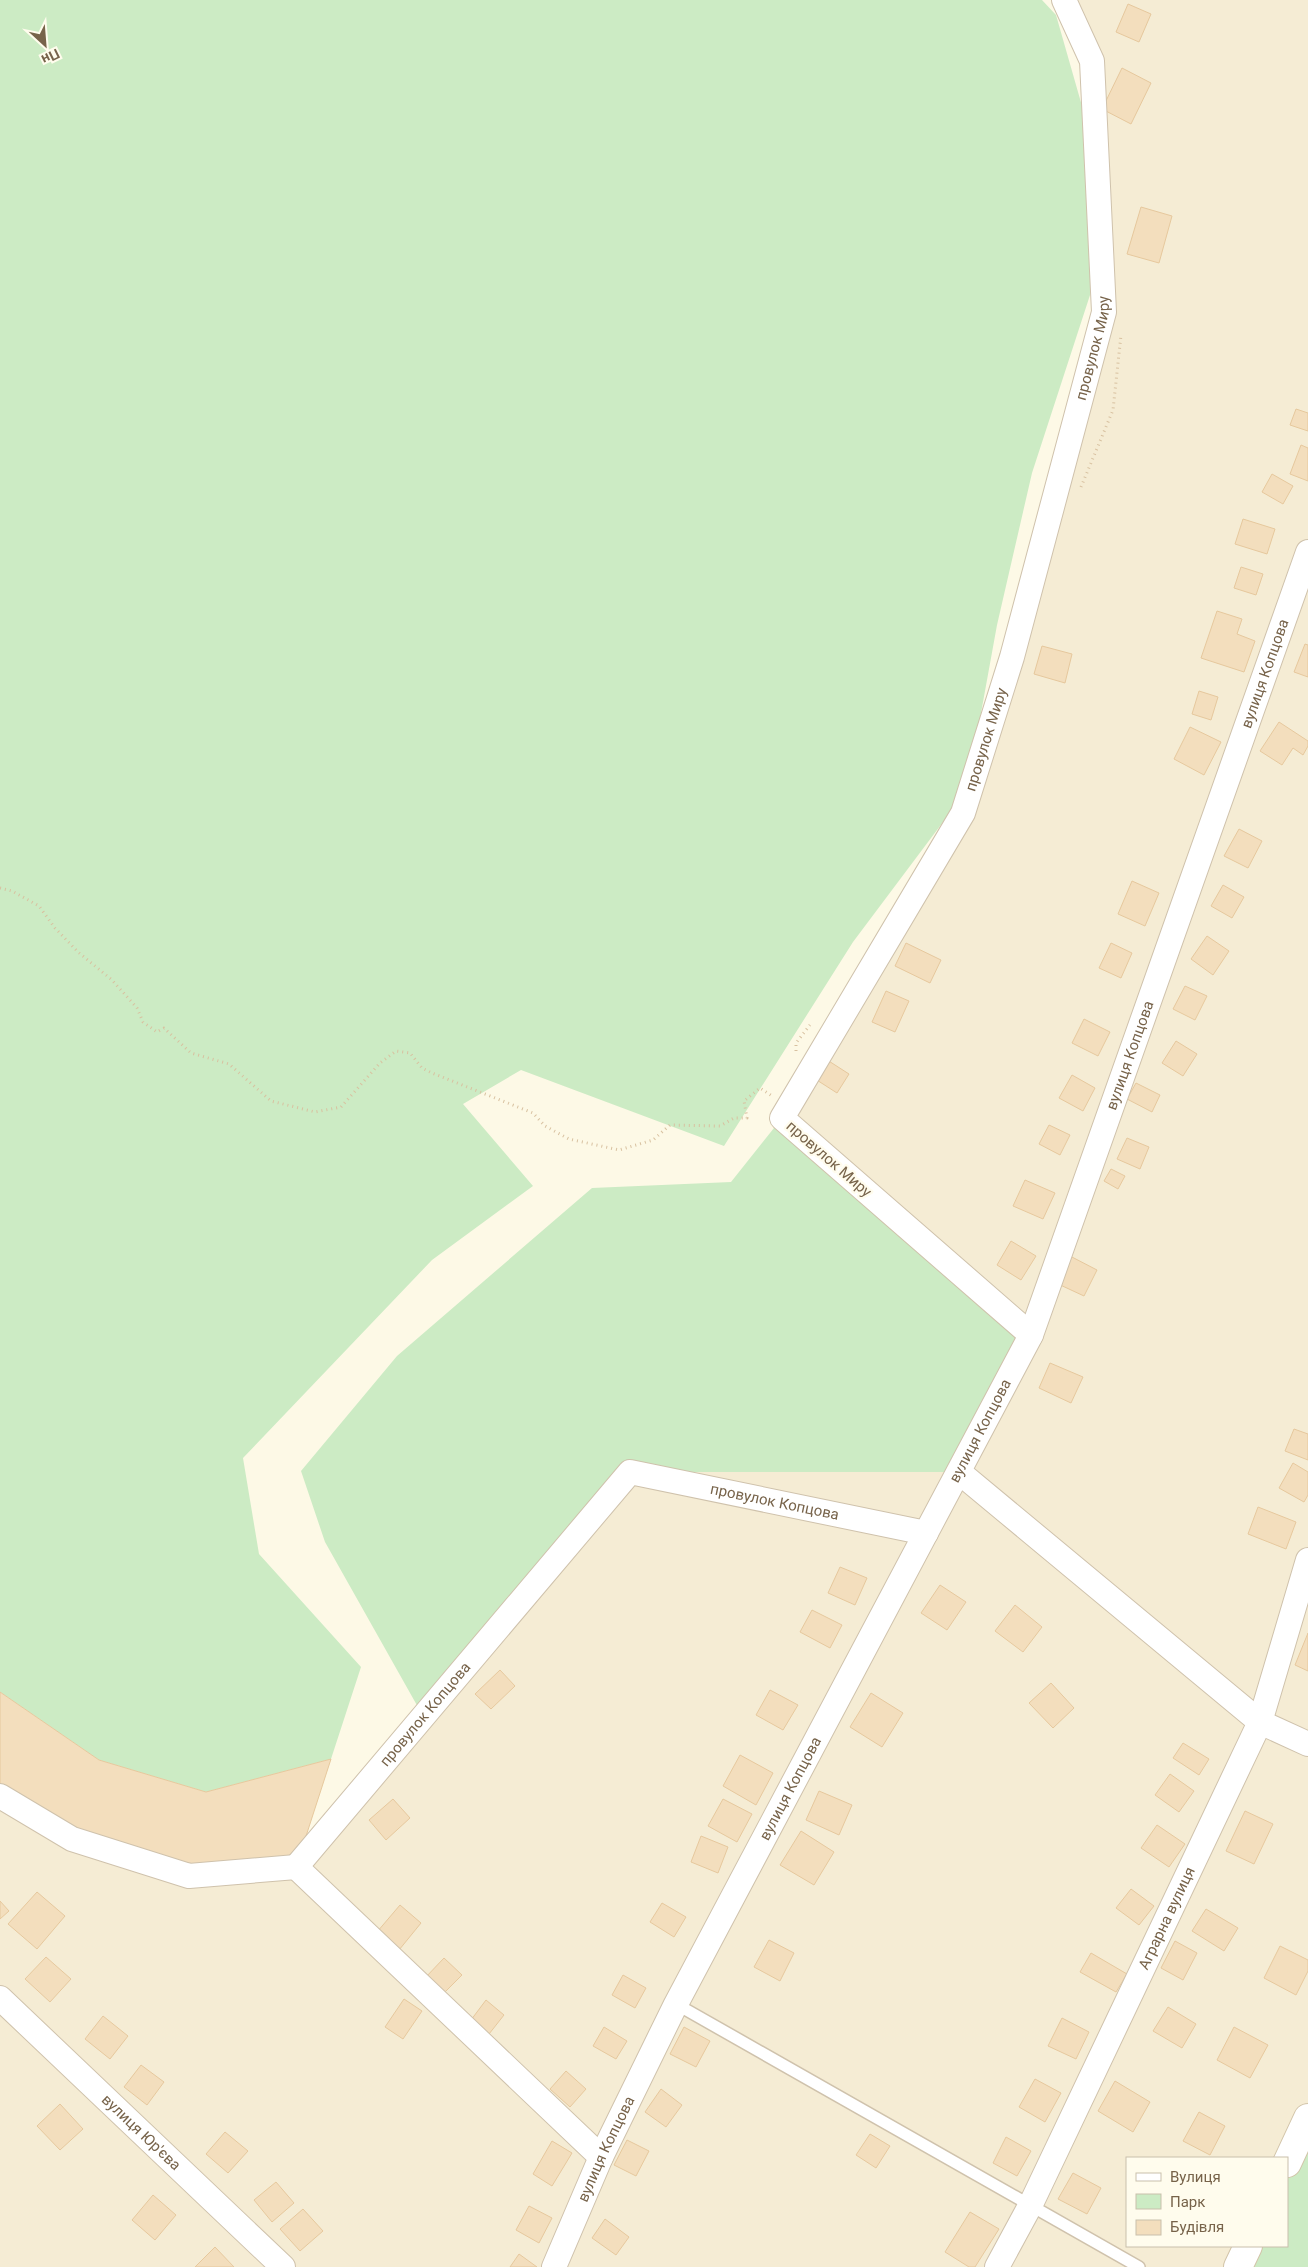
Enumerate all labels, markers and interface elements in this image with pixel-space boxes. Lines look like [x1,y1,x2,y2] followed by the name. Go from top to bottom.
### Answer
[20,20,70,70] north arrow
[39,46,62,68] text: Пн
[1072,295,1113,402] street label: провулок Миру
[1237,617,1293,731] street label: вулиця Копцова
[961,686,1011,793] street label: провулок Миру
[1102,998,1158,1112] street label: вулиця Копцова
[783,1117,875,1201] street label: провулок Миру
[945,1376,1015,1486] street label: вулиця Копцова
[709,1480,841,1524] street label: провулок Копцова
[376,1658,474,1770] street label: провулок Копцова
[756,1734,825,1843] street label: вулиця Копцова
[1135,1864,1199,1972] street label: Аграрна вулиця
[98,2091,185,2174] street label: вулиця Юр'єва
[574,2093,638,2205] street label: вулиця Копцова
[1126,2157,1288,2247] legend
[1170,2168,1221,2186] text: Вулиця
[1170,2193,1205,2211] text: Парк
[1170,2218,1224,2236] text: Будівля

